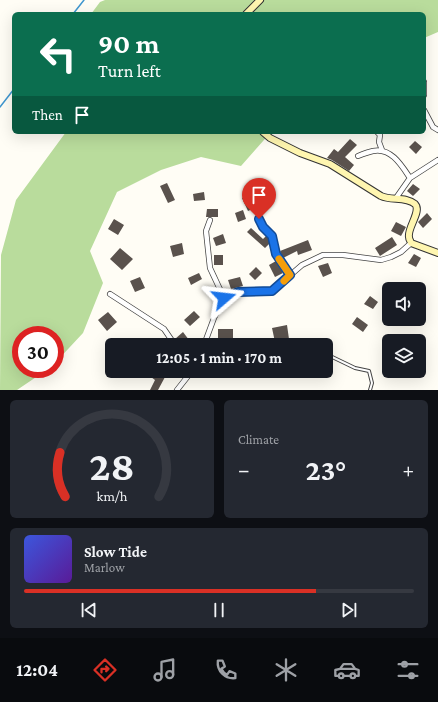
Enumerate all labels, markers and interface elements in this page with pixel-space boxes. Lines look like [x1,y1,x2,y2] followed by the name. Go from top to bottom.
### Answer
[32,28,84,80] icon: left
[98,28,159,59] text: 90 m
[98,61,161,81] text: Turn left
[71,104,93,126] icon: arrive
[32,107,63,123] text: Then
[242,178,276,219] pin
[248,184,270,206] icon: arrive
[203,277,245,319] position arrow
[382,282,426,378] map controls
[382,282,426,326] button: sound
[12,326,64,378] speed limit sign: 30
[382,334,426,378] button: layers
[156,350,282,366] text: 12:05 · 1 min · 170 m
[238,432,279,447] text: Climate
[89,443,135,489] text: 28
[305,453,347,486] text: 23°
[238,457,250,482] text: −
[402,457,414,482] text: +
[97,488,128,504] text: km/h
[84,544,147,560] text: Slow Tide
[84,560,125,575] text: Marlow
[78,599,100,621] icon: previous
[208,599,230,621] icon: pause
[338,599,360,621] icon: next
[91,656,119,684] icon: directions
[151,656,179,684] icon: music
[212,656,240,684] icon: phone
[272,656,300,684] icon: climate
[333,656,361,684] icon: car
[394,656,422,684] icon: filters
[16,660,58,680] text: 12:04

